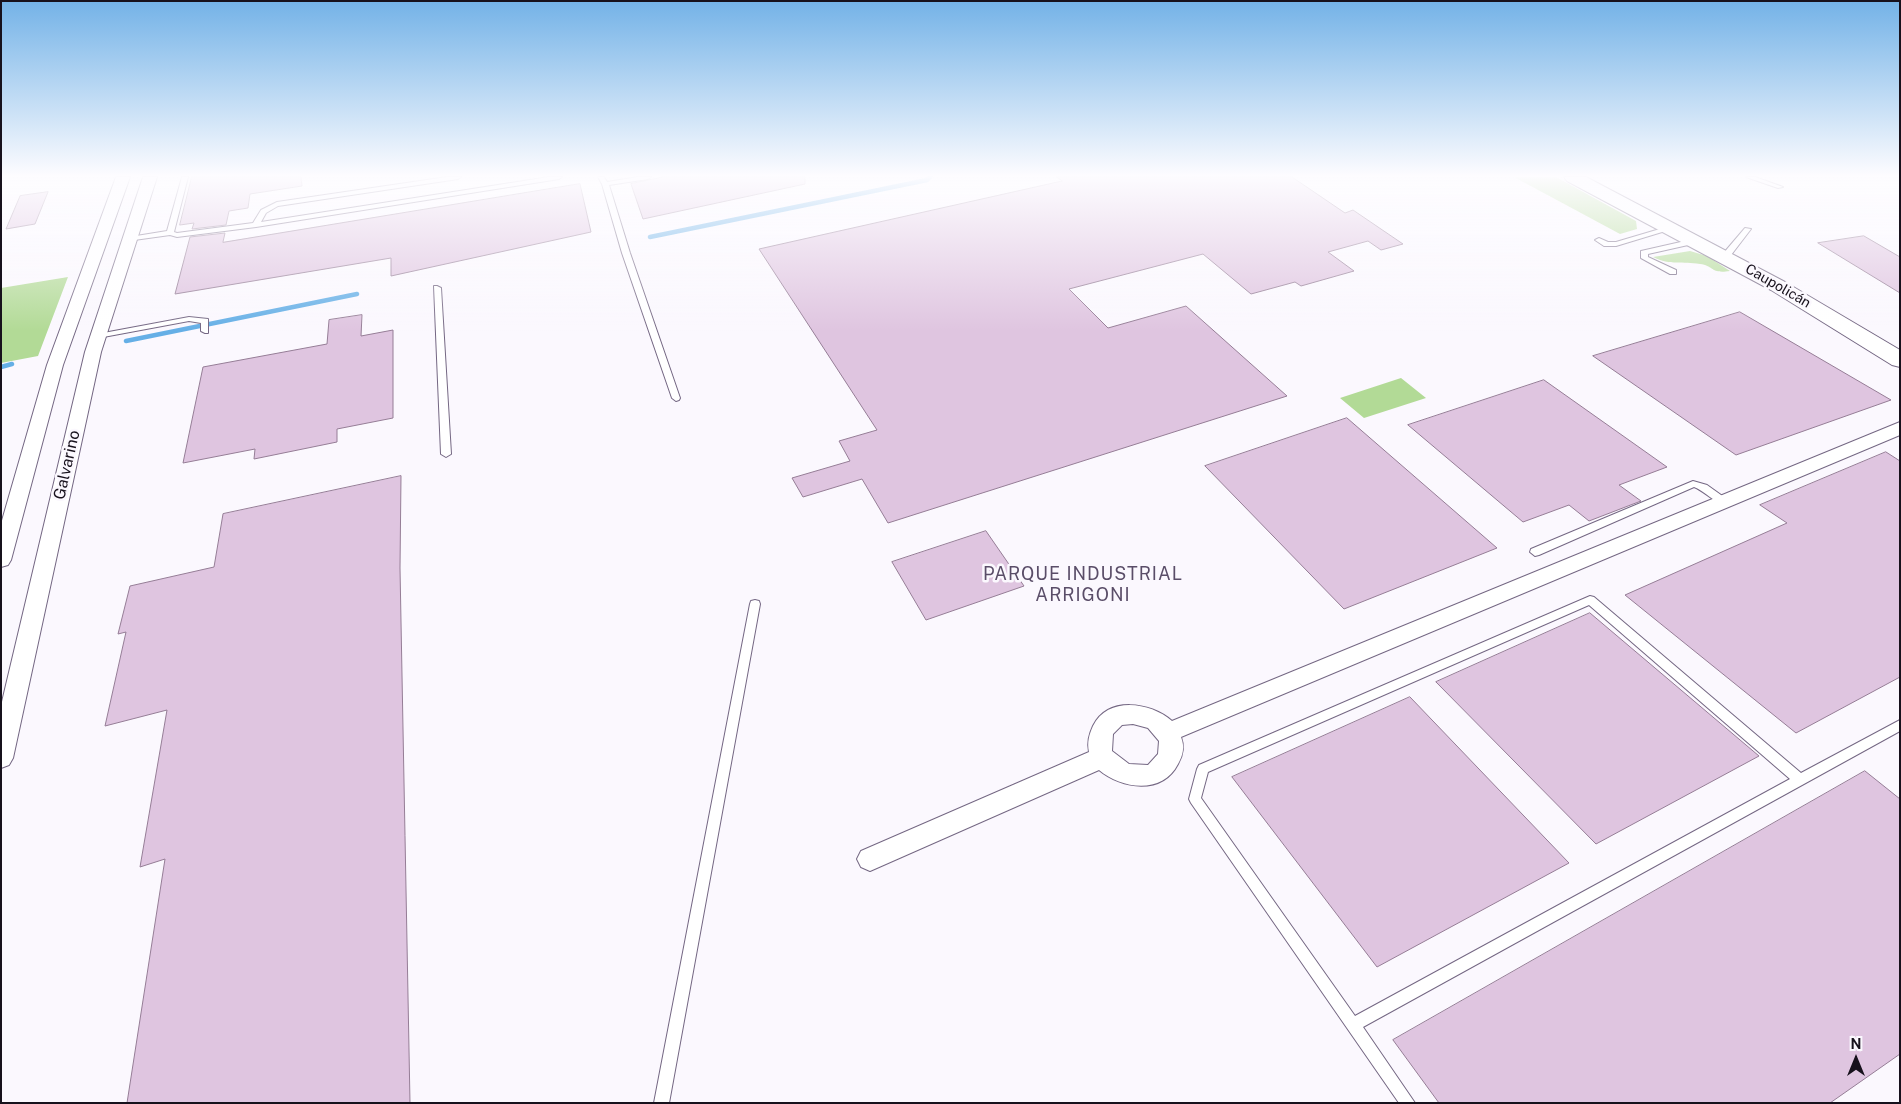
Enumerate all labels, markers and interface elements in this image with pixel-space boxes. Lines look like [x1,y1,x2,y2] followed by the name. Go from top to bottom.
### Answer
[1742,261,1814,311] street label: Caupolicán
[50,429,84,501] street label: Galvarino
[981,563,1185,606] district label: PARQUE INDUSTRIAL ARRIGONI
[1831,1034,1881,1084] north arrow
[1851,1036,1861,1052] text: N

